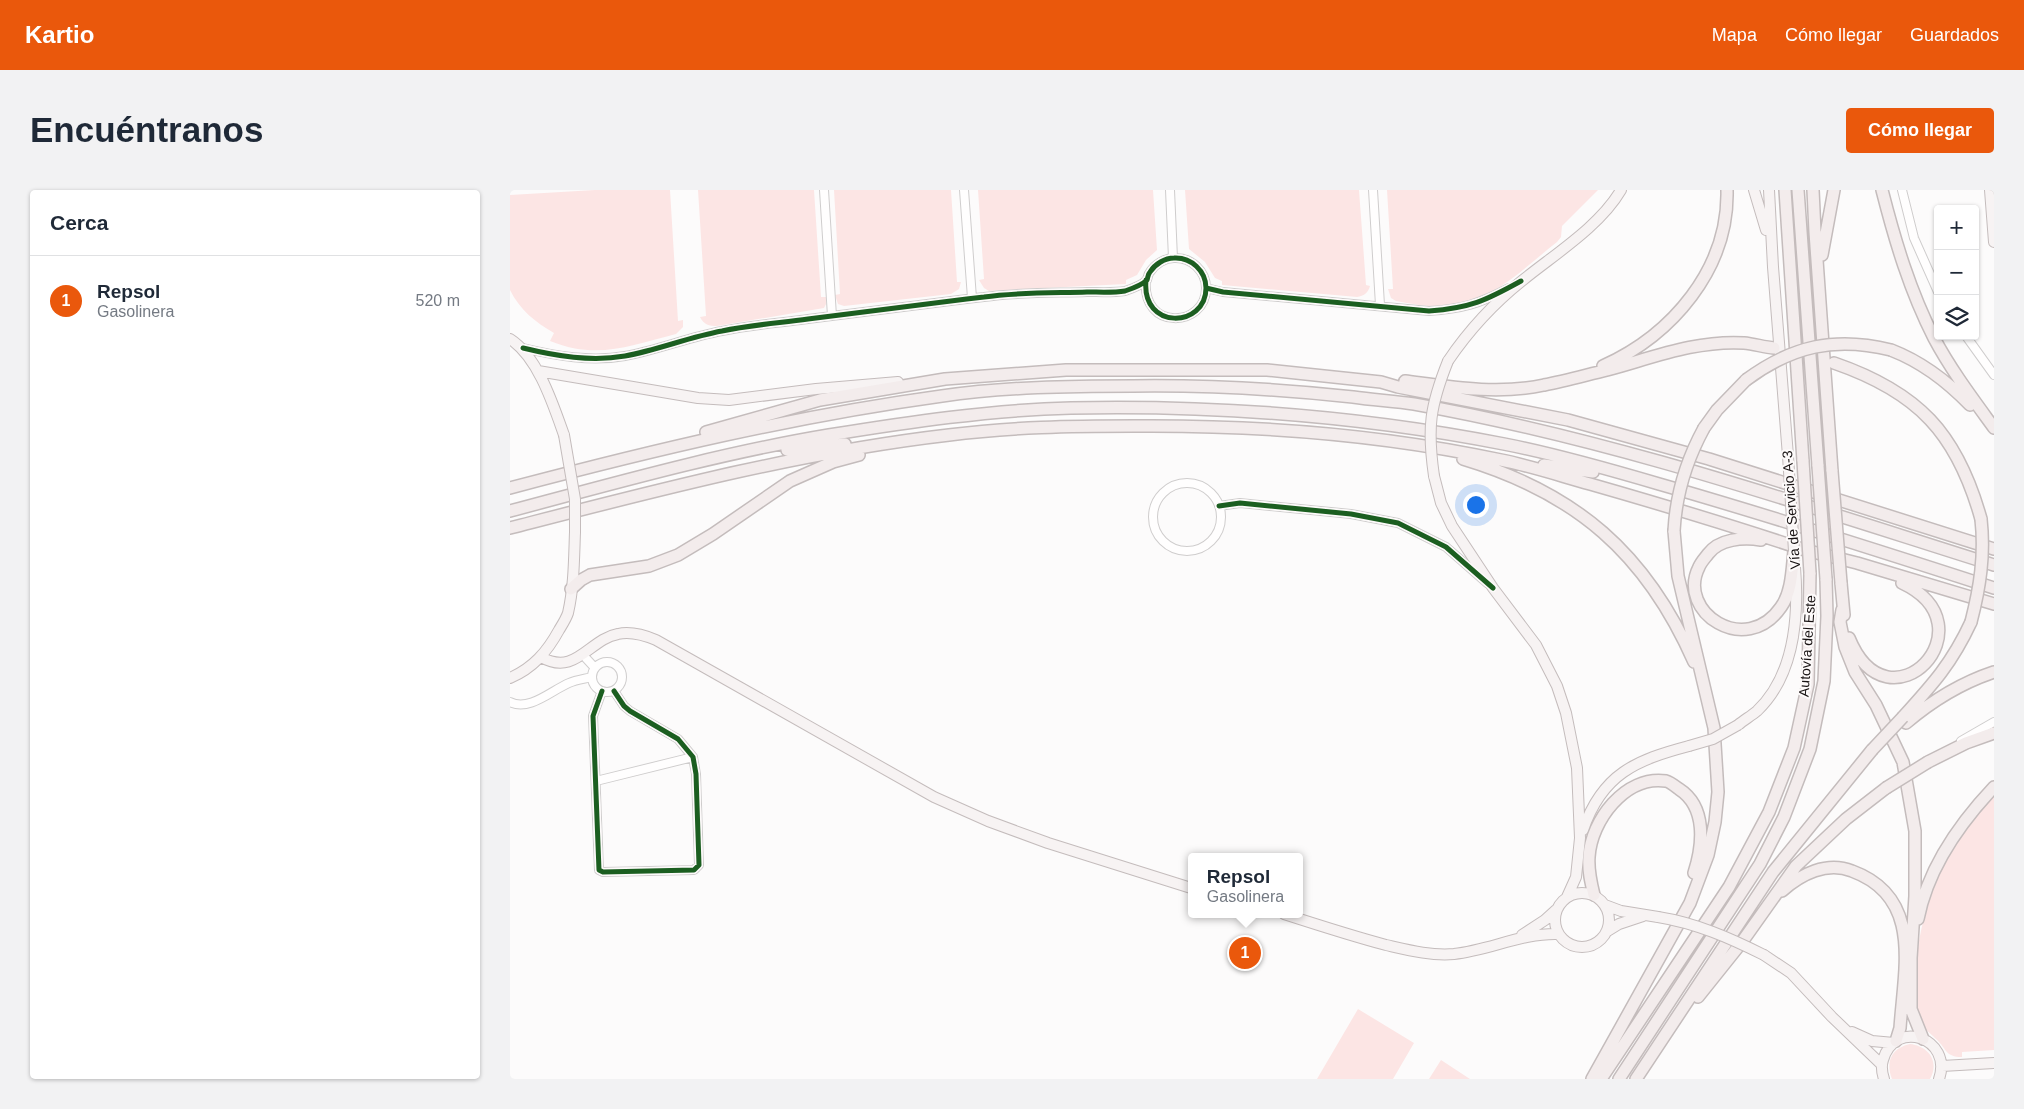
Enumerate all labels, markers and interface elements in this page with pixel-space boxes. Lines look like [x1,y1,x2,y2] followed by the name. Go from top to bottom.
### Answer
[25,21,94,48] text: Kartio
[1712,25,1757,45] text: Mapa
[1785,25,1882,45] text: Cómo llegar
[1910,25,1999,45] text: Guardados
[1846,108,1994,153] button: Cómo llegar
[30,110,263,149] text: Encuéntranos
[1934,205,1979,340] map controls
[1934,205,1979,250] button: +
[50,211,108,234] text: Cerca
[1934,250,1979,295] button: −
[97,281,160,302] text: Repsol
[62,292,70,309] text: 1
[416,292,460,309] text: 520 m
[1934,295,1979,340] button: layers
[97,303,174,320] text: Gasolinera
[1779,450,1803,570] street label: Vía de Servicio A-3
[1463,492,1489,518] your location
[1795,594,1819,697] street label: Autovía del Este
[1188,853,1303,918] popup
[1207,866,1270,887] text: Repsol
[1207,888,1284,905] text: Gasolinera
[1229,934,1261,972] pin: 1

